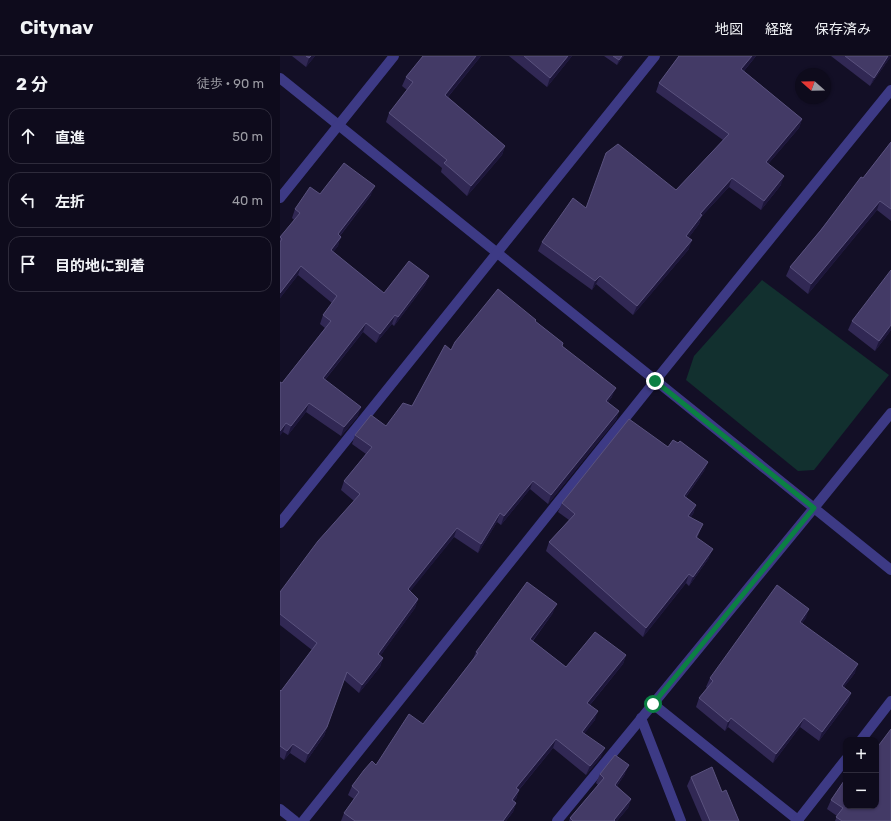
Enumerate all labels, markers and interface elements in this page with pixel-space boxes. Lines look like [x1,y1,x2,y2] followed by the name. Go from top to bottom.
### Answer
[20,16,93,39] text: Citynav
[715,21,743,38] text: 地図
[765,21,793,38] text: 経路
[815,21,871,38] text: 保存済み
[795,68,831,104] north arrow
[16,74,48,94] text: 2 分
[197,76,264,91] text: 徒歩 · 90 m
[17,125,39,147] icon: ahead
[55,129,85,147] text: 直進
[232,129,263,144] text: 50 m
[17,189,39,211] icon: left
[55,193,85,211] text: 左折
[232,193,263,208] text: 40 m
[17,253,39,275] icon: arrive
[55,257,145,275] text: 目的地に到着
[646,372,664,390] route end
[644,695,662,713] route start
[843,737,879,809] map controls
[843,737,879,773] button: +
[843,773,879,809] button: −

